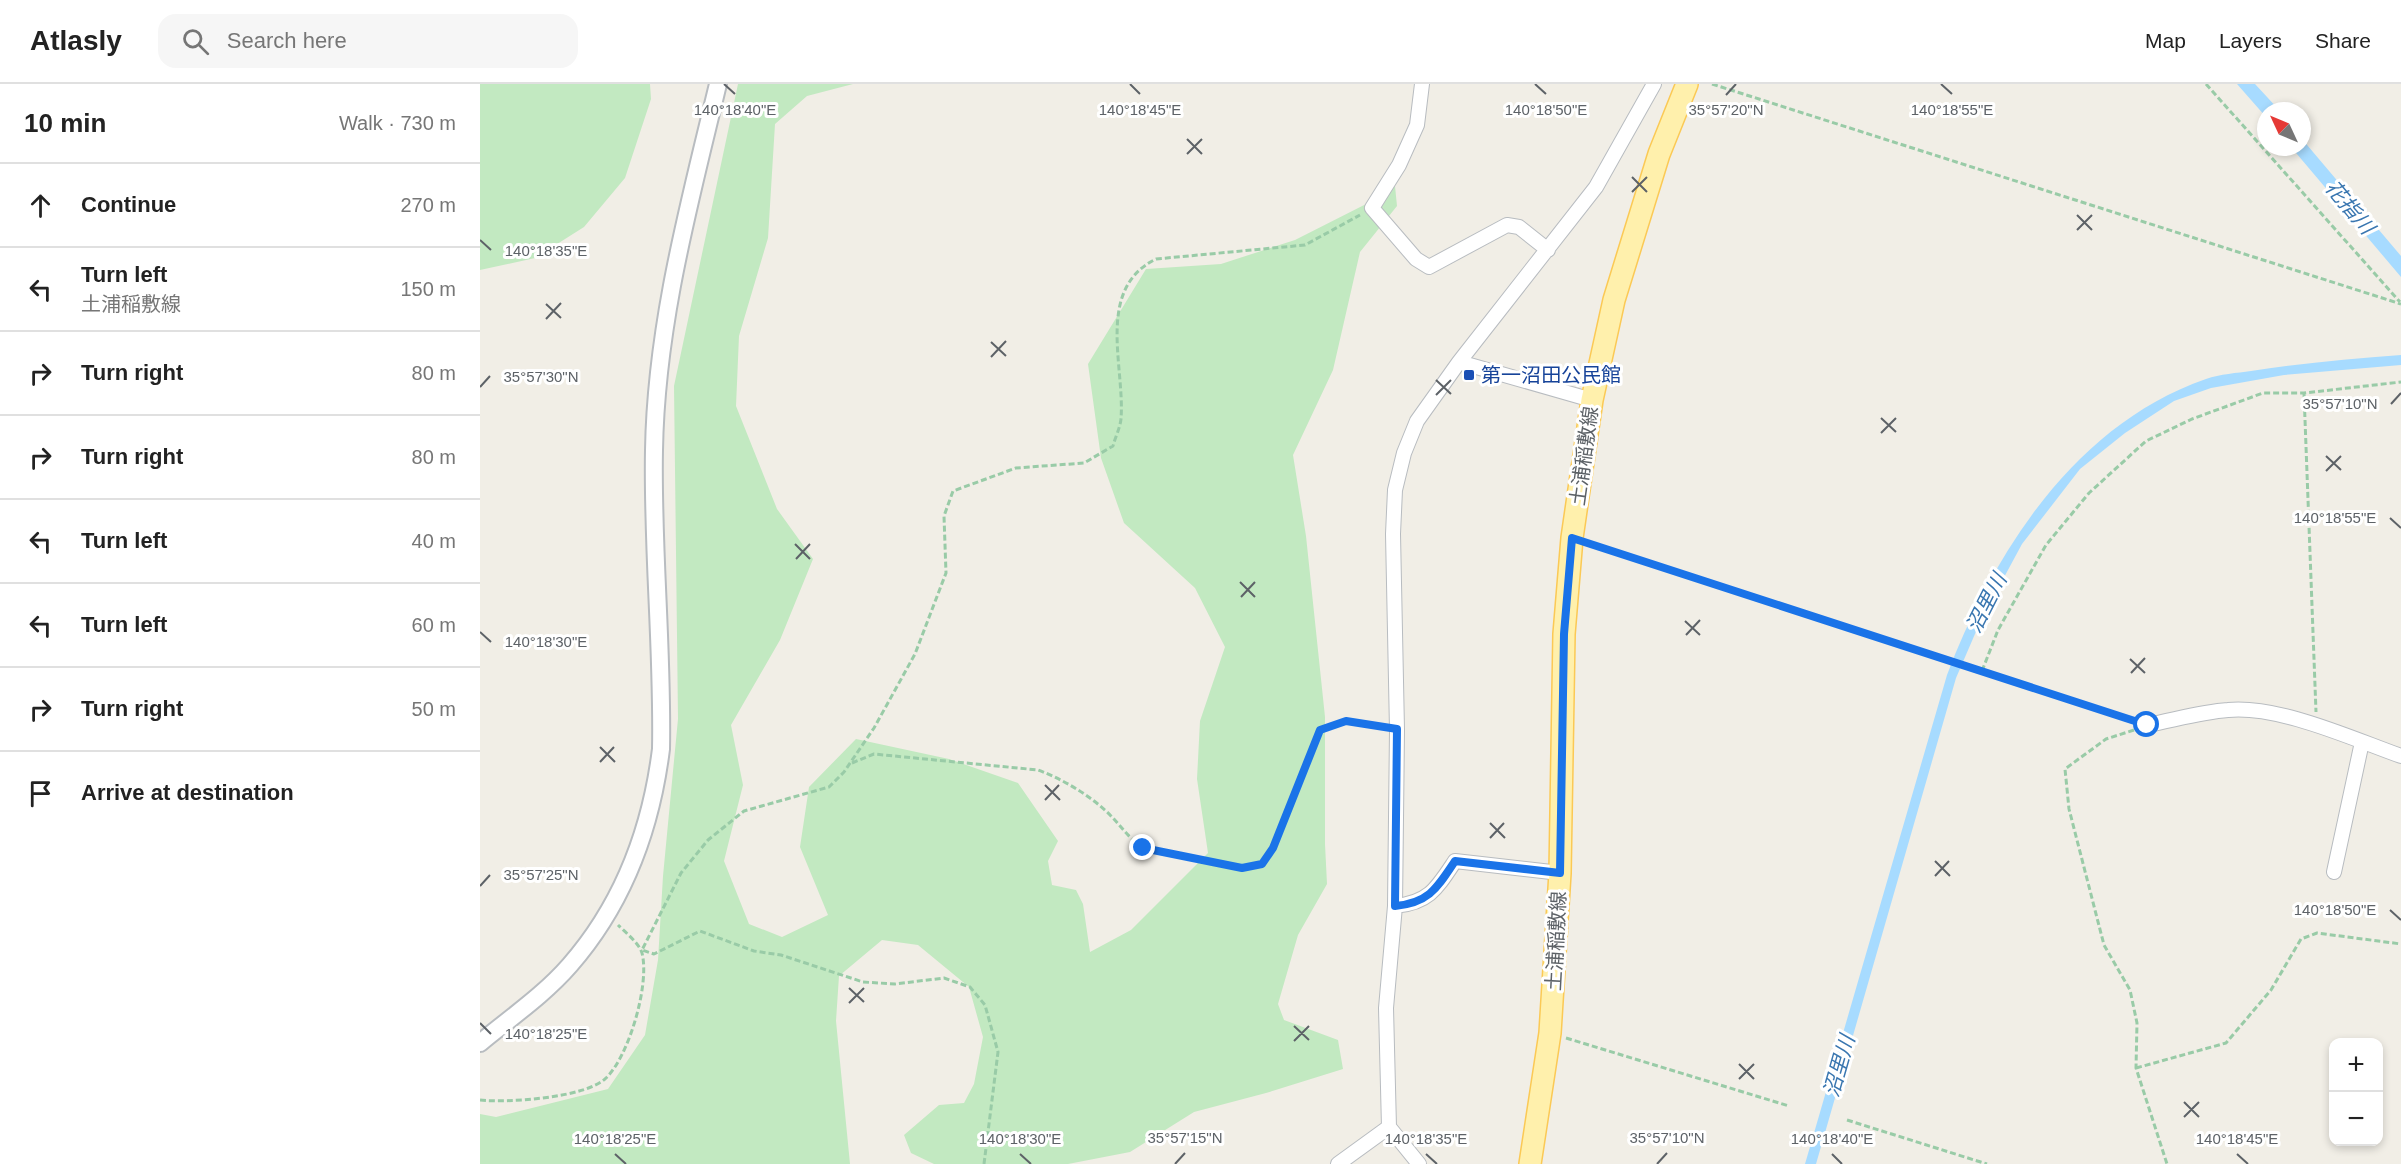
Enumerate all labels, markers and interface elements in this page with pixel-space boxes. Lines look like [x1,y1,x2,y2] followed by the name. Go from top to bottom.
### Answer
[158,14,578,68] search box
[30,25,122,56] text: Atlasly
[179,25,212,58] icon: search
[227,28,347,53] text: Search here
[2145,29,2186,52] text: Map
[2219,29,2282,52] text: Layers
[2315,29,2371,52] text: Share
[694,101,776,118] text: 140°18'40"E
[1099,101,1181,118] text: 140°18'45"E
[1505,101,1587,118] text: 140°18'50"E
[1688,101,1764,118] text: 35°57'20"N
[1911,101,1993,118] text: 140°18'55"E
[2257,102,2311,156] north arrow
[24,108,106,138] text: 10 min
[339,112,456,134] text: Walk · 730 m
[2321,175,2380,240] water label: 花指川
[24,189,57,222] icon: ahead
[81,192,176,217] text: Continue
[400,194,456,216] text: 270 m
[505,242,587,259] text: 140°18'35"E
[81,262,167,287] text: Turn left
[24,273,57,306] icon: left
[400,278,456,300] text: 150 m
[81,293,181,315] text: 土浦稲敷線
[24,357,57,390] icon: right
[81,360,183,385] text: Turn right
[412,362,456,384] text: 80 m
[1481,364,1621,386] place label: 第一沼田公民館
[503,368,579,385] text: 35°57'30"N
[1462,368,1476,382] marker: 第一沼田公民館
[2302,395,2378,412] text: 35°57'10"N
[1566,405,1602,507] street label: 土浦稲敷線
[24,441,57,474] icon: right
[81,444,183,469] text: Turn right
[412,446,456,468] text: 80 m
[2294,509,2376,526] text: 140°18'55"E
[24,525,57,558] icon: left
[81,528,167,553] text: Turn left
[412,530,456,552] text: 40 m
[1961,568,2011,636] water label: 沼里川
[24,609,57,642] icon: left
[81,612,167,637] text: Turn left
[412,614,456,636] text: 60 m
[505,633,587,650] text: 140°18'30"E
[24,693,57,726] icon: right
[81,696,183,721] text: Turn right
[412,698,456,720] text: 50 m
[2133,711,2159,737] route start
[24,777,57,810] icon: arrive
[81,780,294,805] text: Arrive at destination
[1129,834,1155,860] route end
[503,866,579,883] text: 35°57'25"N
[1542,890,1570,992] street label: 土浦稲敷線
[2294,901,2376,918] text: 140°18'50"E
[505,1025,587,1042] text: 140°18'25"E
[1819,1031,1859,1099] water label: 沼里川
[2329,1038,2383,1146] map controls
[2329,1038,2383,1092] button: +
[2329,1092,2383,1146] button: −
[1147,1129,1223,1146] text: 35°57'15"N
[1629,1129,1705,1146] text: 35°57'10"N
[574,1130,656,1147] text: 140°18'25"E
[979,1130,1061,1147] text: 140°18'30"E
[1385,1130,1467,1147] text: 140°18'35"E
[1791,1130,1873,1147] text: 140°18'40"E
[2196,1130,2278,1147] text: 140°18'45"E

